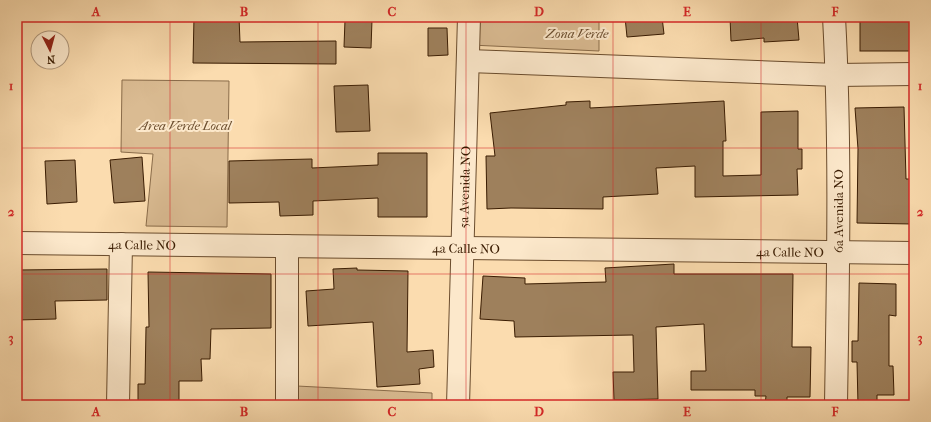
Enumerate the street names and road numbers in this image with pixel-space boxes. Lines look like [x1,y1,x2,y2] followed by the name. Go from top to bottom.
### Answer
[456,146,473,229] street label: 5a Avenida NO
[831,169,846,253] street label: 6a Avenida NO
[108,237,176,252] street label: 4a Calle NO
[432,240,500,256] street label: 4a Calle NO
[756,244,824,259] street label: 4a Calle NO

